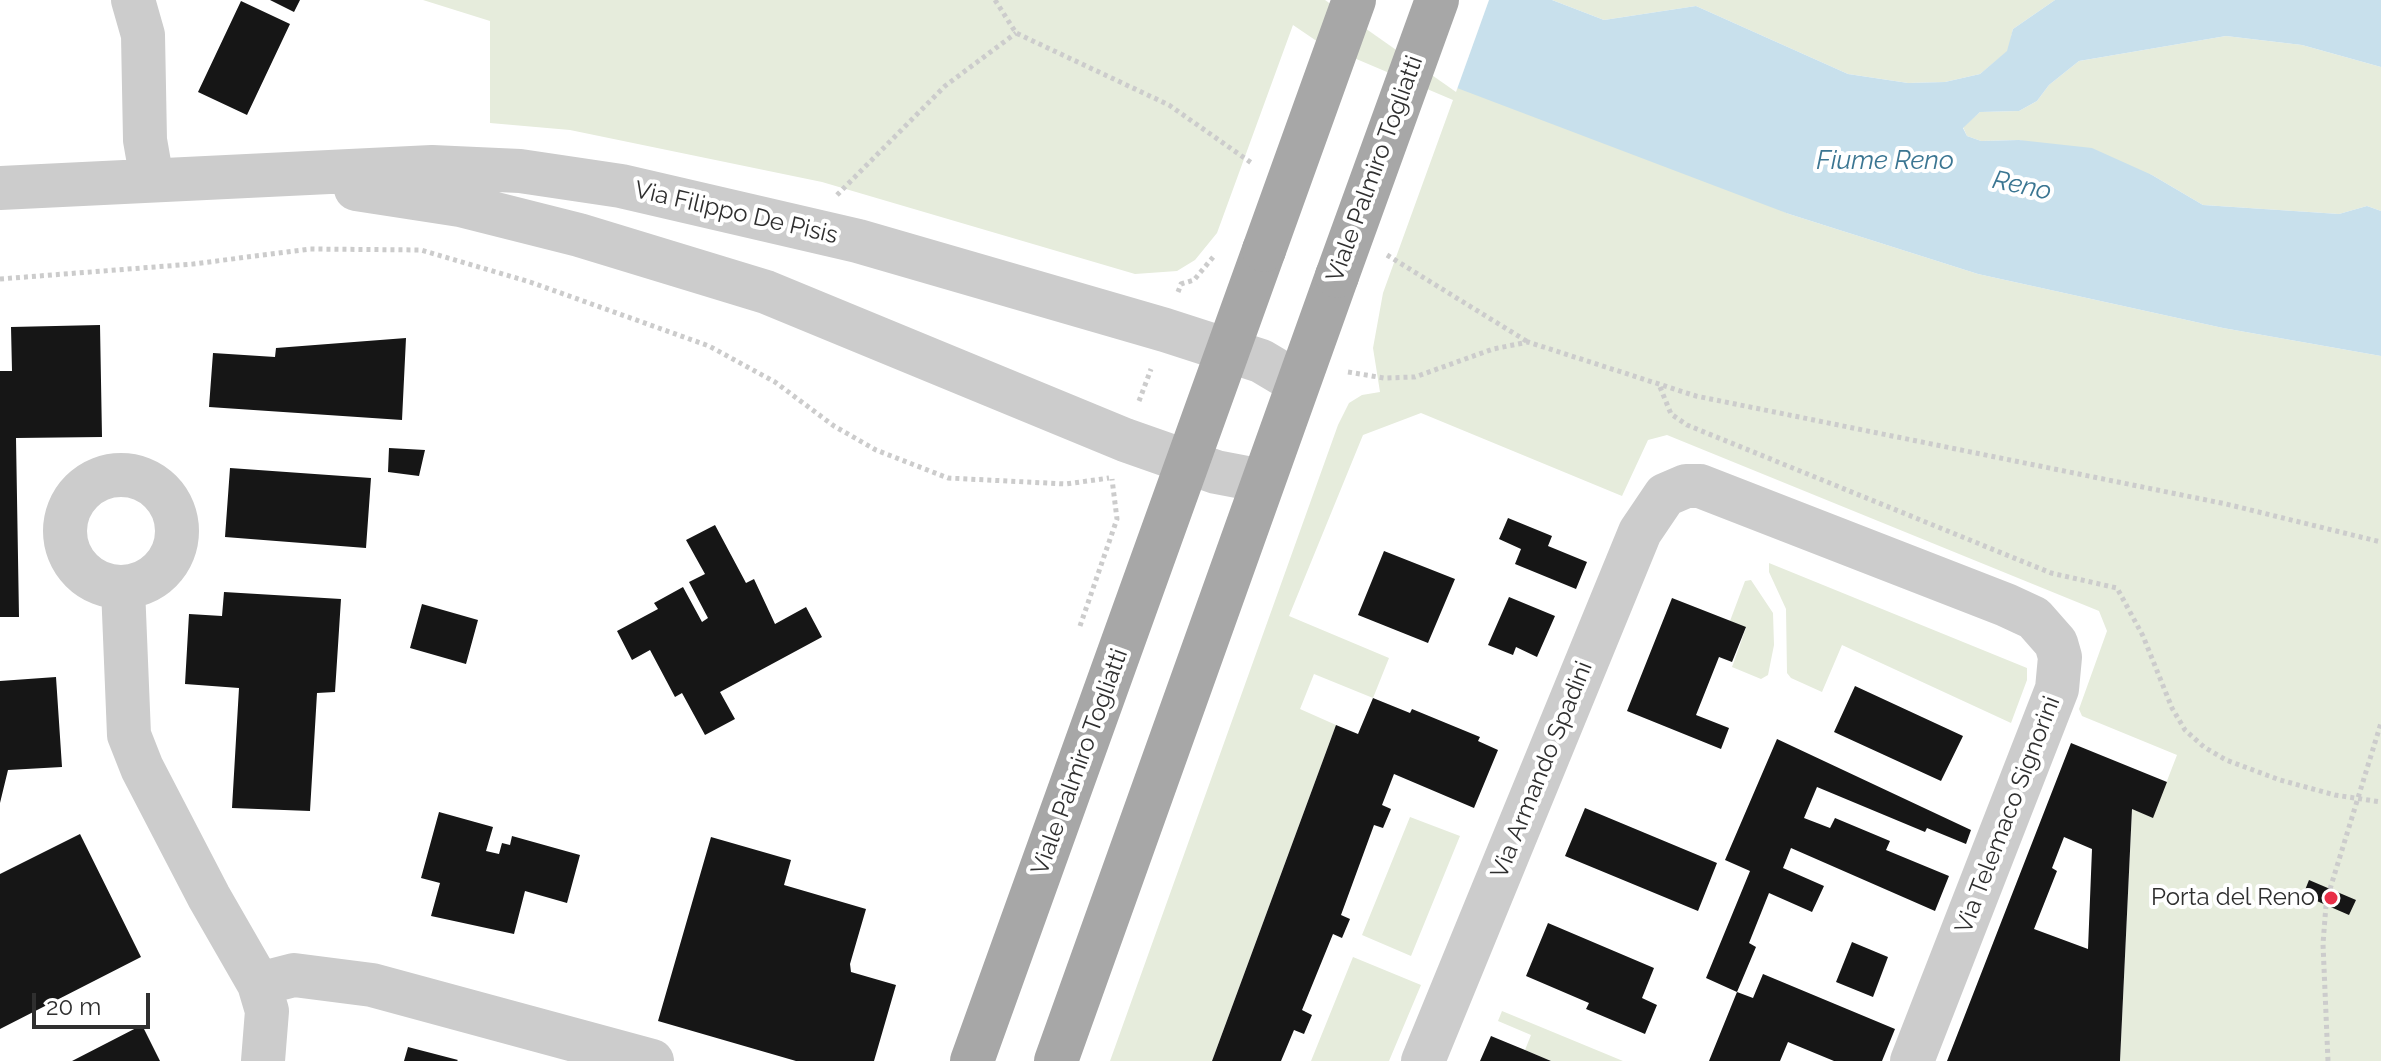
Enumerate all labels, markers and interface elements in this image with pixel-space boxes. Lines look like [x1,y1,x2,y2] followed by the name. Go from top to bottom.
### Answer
[1321,52,1429,286] street label: Viale Palmiro Togliatti
[1816,145,1954,177] water label: Fiume Reno
[1990,165,2054,207] water label: Reno
[632,176,840,250] street label: Via Filippo De Pisis
[1026,645,1134,879] street label: Viale Palmiro Togliatti
[1485,657,1599,883] street label: Via Armando Spadini
[1949,692,2067,938] street label: Via Telemaco Signorini
[2151,884,2315,912] place label: Porta del Reno
[2322,889,2340,907] marker: Porta del Reno
[36,977,154,1027] scale bar
[46,992,101,1021] text: 20 m

